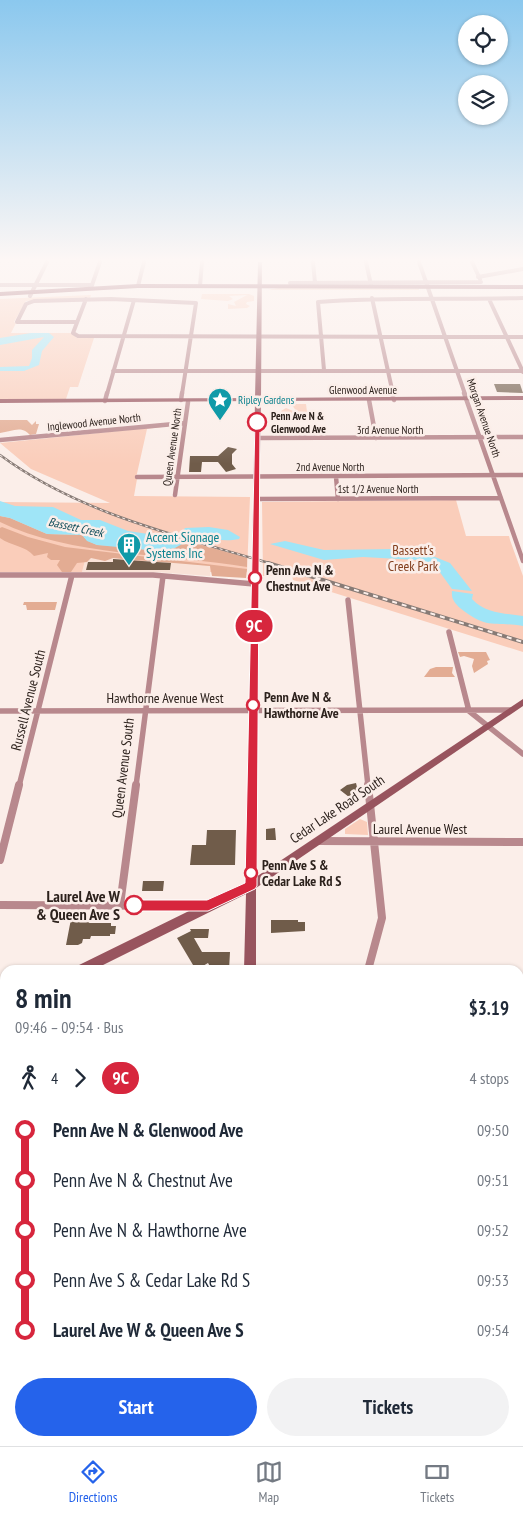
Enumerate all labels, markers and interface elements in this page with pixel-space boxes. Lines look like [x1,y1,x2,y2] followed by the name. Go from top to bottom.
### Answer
[458,15,508,125] map controls
[458,15,508,65] button: locate
[458,75,508,125] button: layers
[464,377,504,460] street label: Morgan Avenue North
[329,383,397,397] street label: Glenwood Avenue
[207,387,233,421] place icon: Ripley Gardens
[238,393,294,407] place label: Ripley Gardens
[160,407,184,487] street label: Queen Avenue North
[271,409,326,436] place label: Penn Ave N & Glenwood Ave
[47,410,142,434] street label: Inglewood Avenue North
[247,412,267,432] marker: Penn Ave N & Glenwood Ave
[357,423,424,437] street label: 3rd Avenue North
[296,460,364,474] street label: 2nd Avenue North
[337,482,419,496] street label: 1st 1/2 Avenue North
[47,514,106,540] water label: Bassett Creek
[146,528,220,562] place label: Accent Signage Systems Inc
[116,532,142,566] building icon: Accent Signage Systems Inc
[388,541,439,575] park label: Bassett's Creek Park
[266,561,334,595] place label: Penn Ave N & Chestnut Ave
[248,571,262,585] marker: Penn Ave N & Chestnut Ave
[232,610,276,642] line badge: 9C
[246,614,262,637] text: 9C
[7,648,49,752] street label: Russell Avenue South
[264,688,339,722] place label: Penn Ave N & Hawthorne Ave
[106,689,224,707] street label: Hawthorne Avenue West
[246,698,260,712] marker: Penn Ave N & Hawthorne Ave
[108,717,138,819] street label: Queen Avenue South
[286,771,388,847] street label: Cedar Lake Road South
[373,820,467,838] street label: Laurel Avenue West
[262,856,341,890] place label: Penn Ave S & Cedar Lake Rd S
[244,866,258,880] marker: Penn Ave S & Cedar Lake Rd S
[36,886,121,924] place label: Laurel Ave W & Queen Ave S
[124,895,144,915] marker: Laurel Ave W & Queen Ave S
[15,979,72,1016] text: 8 min
[469,996,509,1020] text: $3.19
[15,1017,123,1037] text: 09:46 – 09:54 · Bus
[15,1064,43,1092] icon: walk
[66,1064,94,1092] icon: forward
[112,1066,129,1089] text: 9C
[51,1068,58,1088] text: 4
[469,1068,509,1088] text: 4 stops
[53,1118,243,1142] text: Penn Ave N & Glenwood Ave
[477,1120,509,1140] text: 09:50
[53,1168,233,1192] text: Penn Ave N & Chestnut Ave
[477,1170,509,1190] text: 09:51
[53,1218,247,1242] text: Penn Ave N & Hawthorne Ave
[477,1220,509,1240] text: 09:52
[53,1268,250,1292] text: Penn Ave S & Cedar Lake Rd S
[477,1270,509,1290] text: 09:53
[53,1318,244,1342] text: Laurel Ave W & Queen Ave S
[477,1320,509,1340] text: 09:54
[15,1378,257,1436] button: Start
[267,1378,509,1436] button: Tickets
[69,1458,117,1506] tab: Directions
[255,1458,283,1506] tab: Map
[420,1458,454,1506] tab: Tickets

